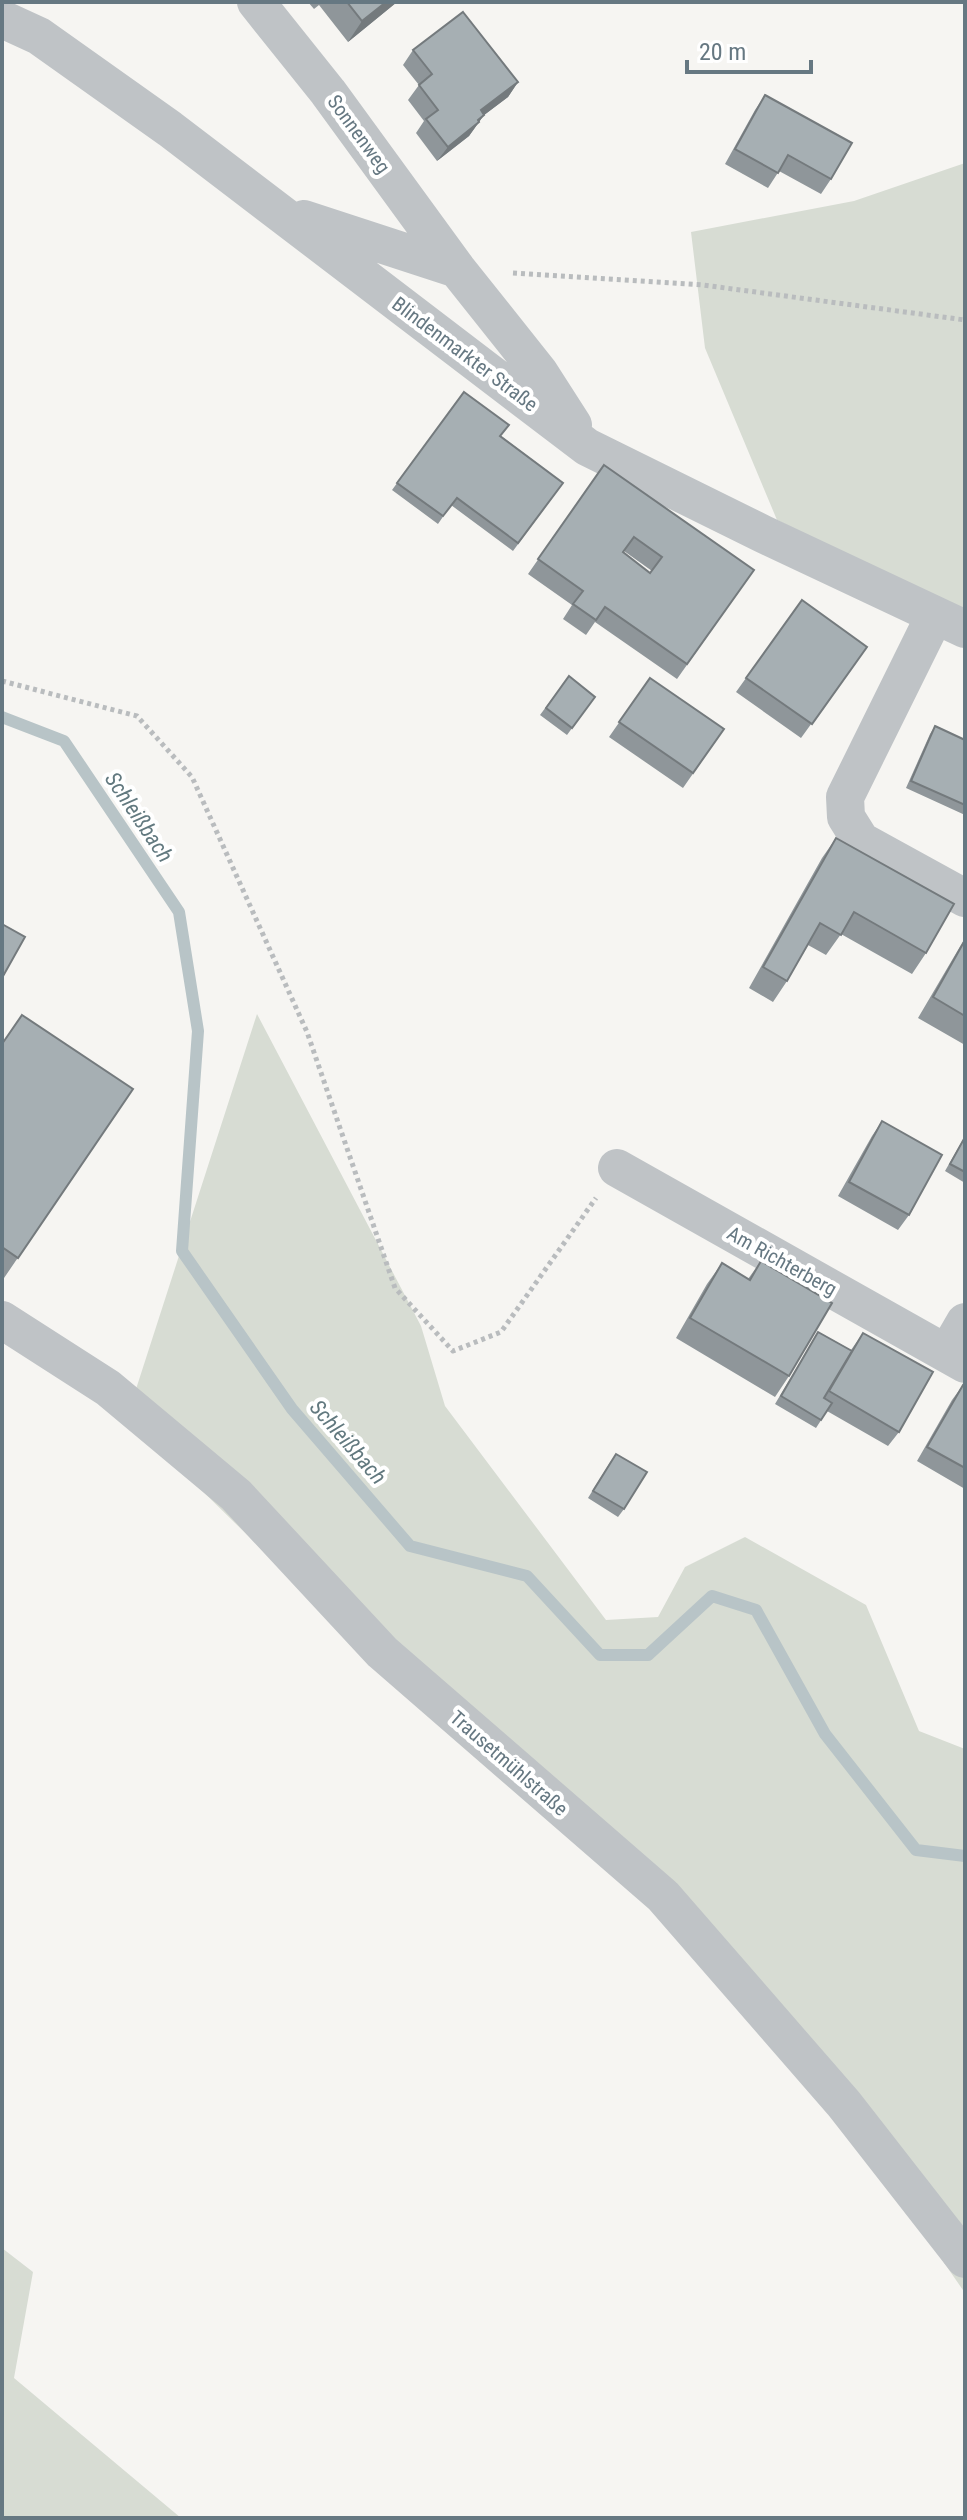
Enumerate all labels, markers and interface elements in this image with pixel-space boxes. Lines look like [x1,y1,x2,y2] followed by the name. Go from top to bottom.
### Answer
[687,24,811,74] scale bar
[699,38,746,66] text: 20 m
[323,90,395,178] street label: Sonnenweg
[388,291,542,417] street label: Blindenmarkter Straße
[100,767,178,867] water label: Schleißbach
[723,1221,841,1301] street label: Am Richterberg
[305,1395,391,1489] water label: Schleißbach
[445,1705,573,1821] street label: Trausetmühlstraße

